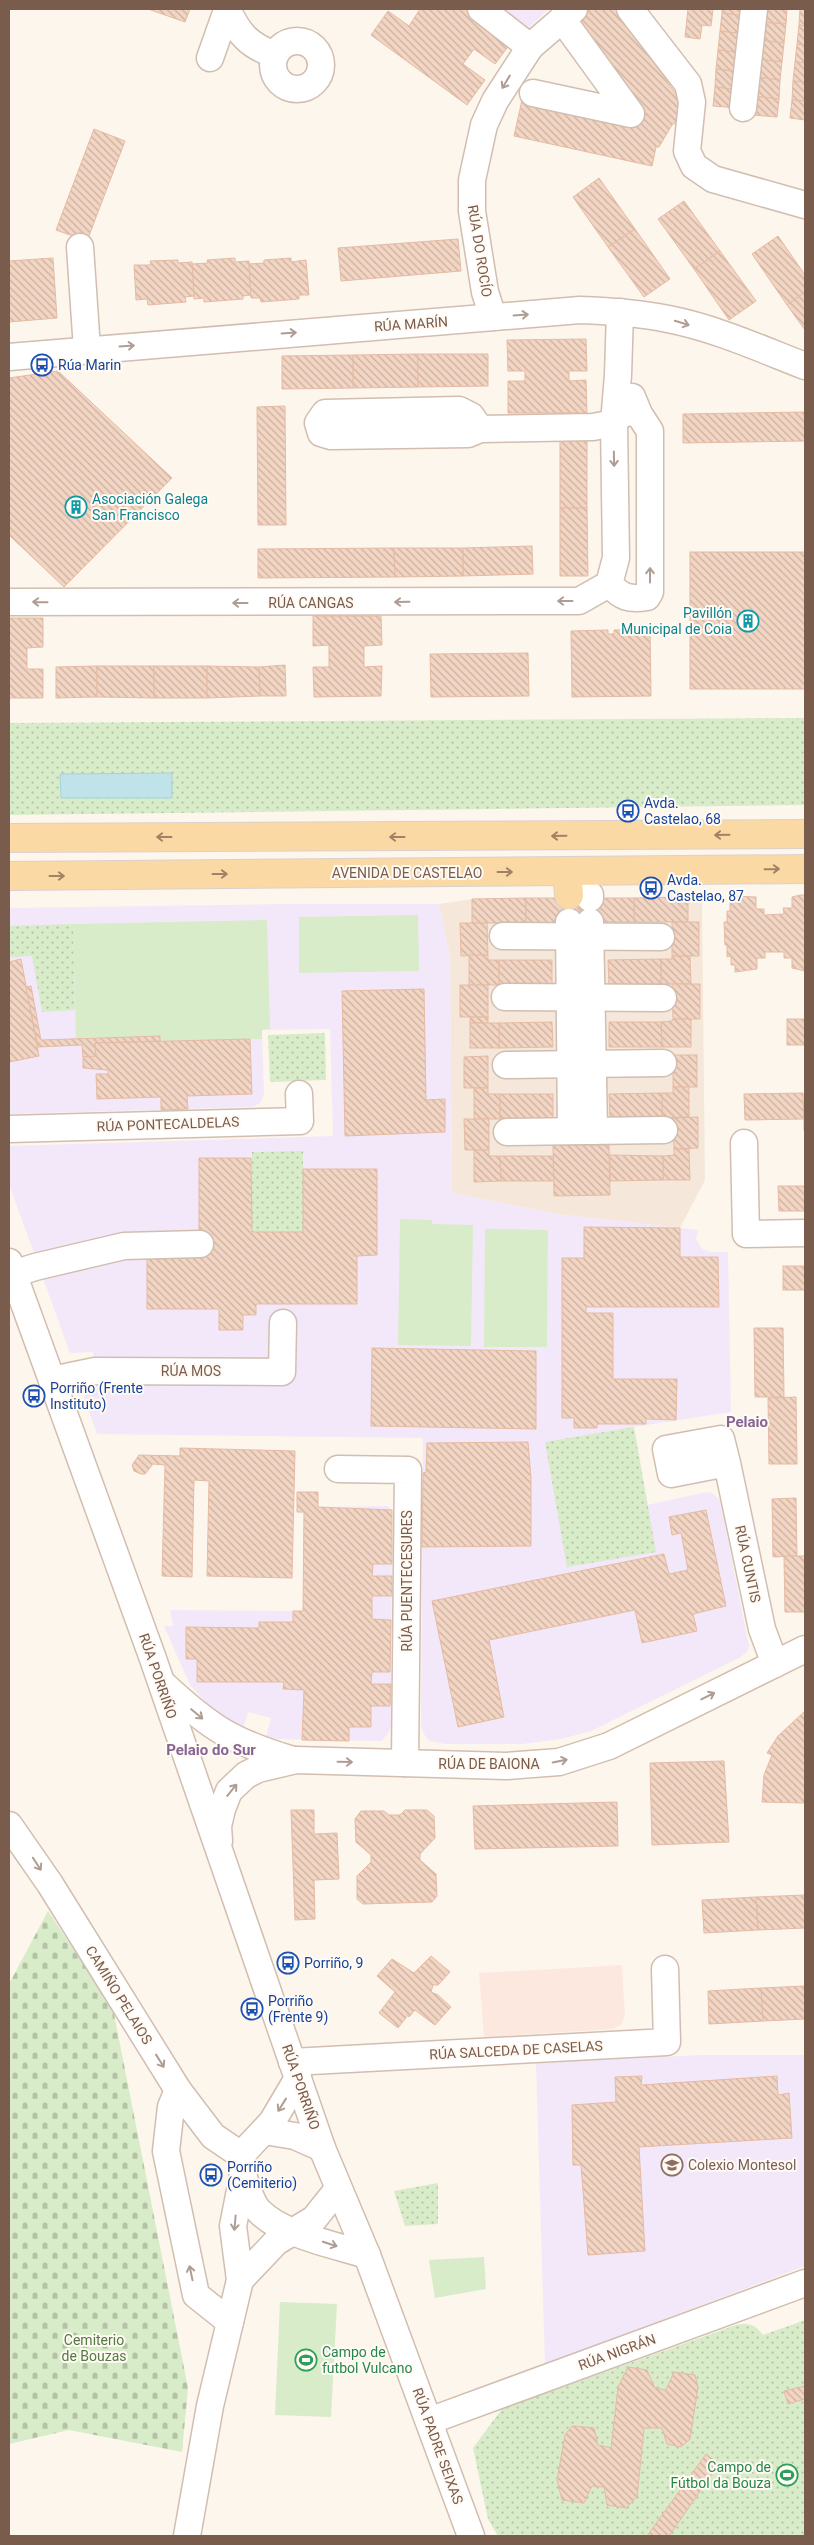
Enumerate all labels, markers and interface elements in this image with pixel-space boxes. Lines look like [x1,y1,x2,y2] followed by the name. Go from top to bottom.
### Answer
[501,75,511,89] one-way arrow
[465,204,496,298] street label: RÚA DO ROCÍO
[512,310,528,319] one-way arrow
[373,312,448,335] street label: RÚA MARÍN
[674,318,690,328] one-way arrow
[281,329,297,338] one-way arrow
[119,341,135,351] one-way arrow
[30,353,54,377] bus stop icon: Rúa Marin
[58,357,121,373] place label: Rúa Marin
[609,450,619,467] one-way arrow
[92,491,208,523] place label: Asociación Galega San Francisco
[64,495,88,519] building icon: Asociación Galega San Francisco
[645,568,655,584] one-way arrow
[268,594,354,611] street label: RÚA CANGAS
[557,596,573,606] one-way arrow
[32,597,48,607] one-way arrow
[232,598,248,608] one-way arrow
[394,598,410,607] one-way arrow
[621,605,732,637] place label: Pavillón Municipal de Coia
[736,609,760,633] building icon: Pavillón Municipal de Coia
[644,795,721,827] place label: Avda. Castelao, 68
[616,799,640,823] bus stop icon: Avda. Castelao, 68
[714,830,730,840] one-way arrow
[551,831,568,841] one-way arrow
[156,832,172,842] one-way arrow
[389,832,405,842] one-way arrow
[764,864,780,874] one-way arrow
[332,865,482,881] street label: AVENIDA DE CASTELAO
[496,867,513,877] one-way arrow
[212,869,228,879] one-way arrow
[49,871,65,881] one-way arrow
[667,872,744,904] place label: Avda. Castelao, 87
[639,876,663,900] bus stop icon: Avda. Castelao, 87
[96,1113,240,1134] street label: RÚA PONTECALDELAS
[161,1362,221,1379] street label: RÚA MOS
[50,1380,143,1413] place label: Porriño (Frente Instituto)
[22,1384,46,1408] bus stop icon: Porriño (Frente Instituto)
[726,1413,768,1431] district label: Pelaio
[398,1510,415,1652] street label: RÚA PUENTECESURES
[732,1524,765,1604] street label: RÚA CUNTIS
[136,1631,181,1721] street label: RÚA PORRIÑO
[700,1691,715,1700] one-way arrow
[190,1709,203,1720] one-way arrow
[166,1741,256,1759] district label: Pelaio do Sur
[438,1755,540,1772] street label: RÚA DE BAIONA
[551,1756,567,1765] one-way arrow
[337,1757,353,1766] one-way arrow
[227,1783,238,1796] one-way arrow
[32,1857,42,1871] one-way arrow
[82,1942,156,2047] street label: CAMIÑO PELAIOS
[276,1951,300,1975] bus stop icon: Porriño, 9
[304,1955,363,1971] place label: Porriño, 9
[268,1993,328,2026] place label: Porriño (Frente 9)
[240,1997,264,2021] bus stop icon: Porriño (Frente 9)
[429,2036,603,2063] street label: RÚA SALCEDA DE CASELAS
[279,2042,324,2132] street label: RÚA PORRIÑO
[156,2054,166,2068] one-way arrow
[276,2098,286,2112] one-way arrow
[660,2153,684,2177] school or university icon: Colexio Montesol
[688,2157,796,2173] place label: Colexio Montesol
[227,2159,297,2192] place label: Porriño (Cemiterio)
[199,2163,223,2187] bus stop icon: Porriño (Cemiterio)
[230,2215,239,2231] one-way arrow
[322,2239,338,2249] one-way arrow
[186,2265,195,2281] one-way arrow
[576,2330,658,2373] street label: RÚA NIGRÁN
[61,2332,127,2364] park label: Cemiterio de Bouzas
[322,2344,412,2376] place label: Campo de futbol Vulcano
[294,2348,318,2372] sports icon: Campo de futbol Vulcano
[409,2385,467,2506] street label: RÚA PADRE SEIXAS
[670,2459,771,2491] place label: Campo de Fútbol da Bouza
[775,2463,799,2487] sports icon: Campo de Fútbol da Bouza

